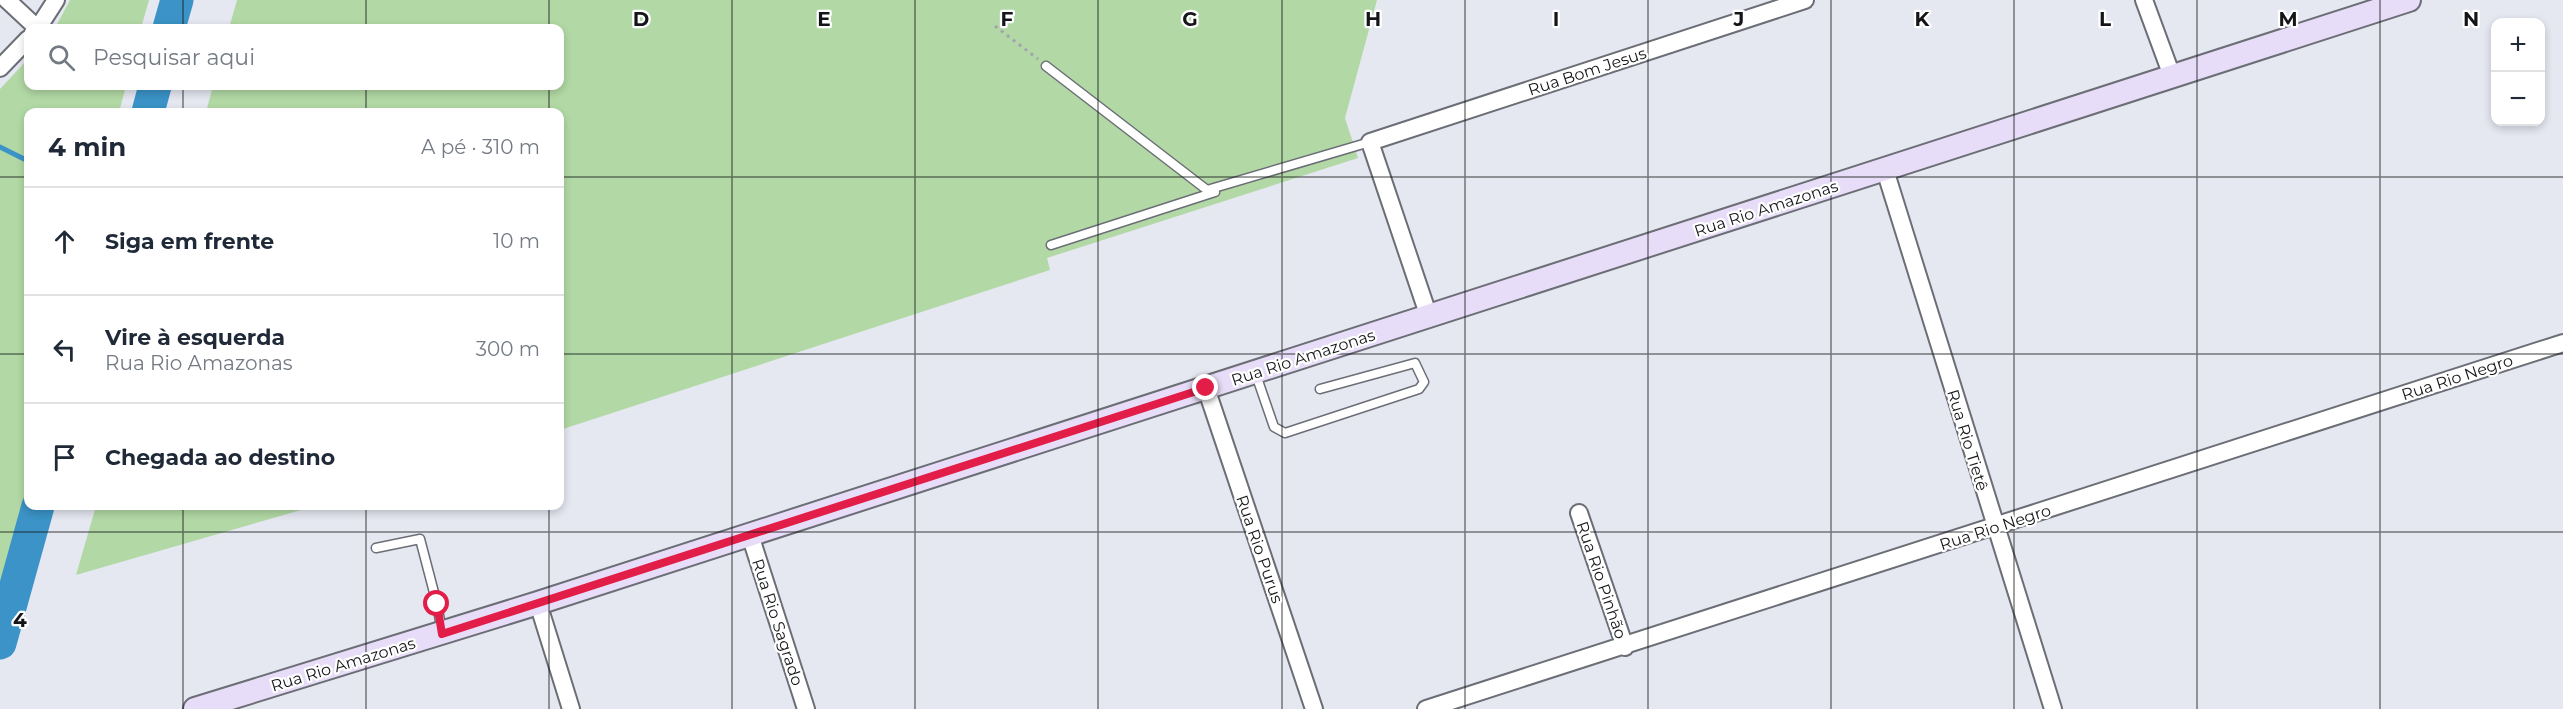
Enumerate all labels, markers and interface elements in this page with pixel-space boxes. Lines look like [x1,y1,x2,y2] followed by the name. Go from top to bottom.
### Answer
[633,7,649,31] text: D
[817,7,831,31] text: E
[1001,7,1014,31] text: F
[1182,7,1198,31] text: G
[1365,7,1381,31] text: H
[1553,7,1559,31] text: I
[1733,7,1744,31] text: J
[1915,7,1931,31] text: K
[2099,7,2111,31] text: L
[2278,7,2298,31] text: M
[2463,7,2479,31] text: N
[2491,18,2545,126] map controls
[2491,18,2545,72] button: +
[24,24,564,90] search box
[45,41,78,74] icon: search
[1526,43,1649,100] street label: Rua Bom Jesus
[93,44,255,71] text: Pesquisar aqui
[2491,72,2545,126] button: −
[48,131,126,163] text: 4 min
[421,135,540,159] text: A pé · 310 m
[1692,176,1841,241] street label: Rua Rio Amazonas
[48,225,81,258] icon: ahead
[105,228,274,255] text: Siga em frente
[493,229,540,253] text: 10 m
[105,324,285,351] text: Vire à esquerda
[1229,325,1378,390] street label: Rua Rio Amazonas
[48,333,81,366] icon: left
[476,337,540,361] text: 300 m
[105,351,293,375] text: Rua Rio Amazonas
[2399,351,2515,404] street label: Rua Rio Negro
[1192,374,1218,400] route end
[1943,387,1992,493] street label: Rua Rio Tietê
[48,441,81,474] icon: arrive
[105,444,335,471] text: Chegada ao destino
[1232,493,1287,606] street label: Rua Rio Purus
[1937,501,2053,554] street label: Rua Rio Negro
[1573,519,1631,641] street label: Rua Rio Pinhão
[748,556,807,688] street label: Rua Rio Sagrado
[423,590,449,616] route start
[13,608,27,632] text: 4
[269,633,418,696] street label: Rua Rio Amazonas

